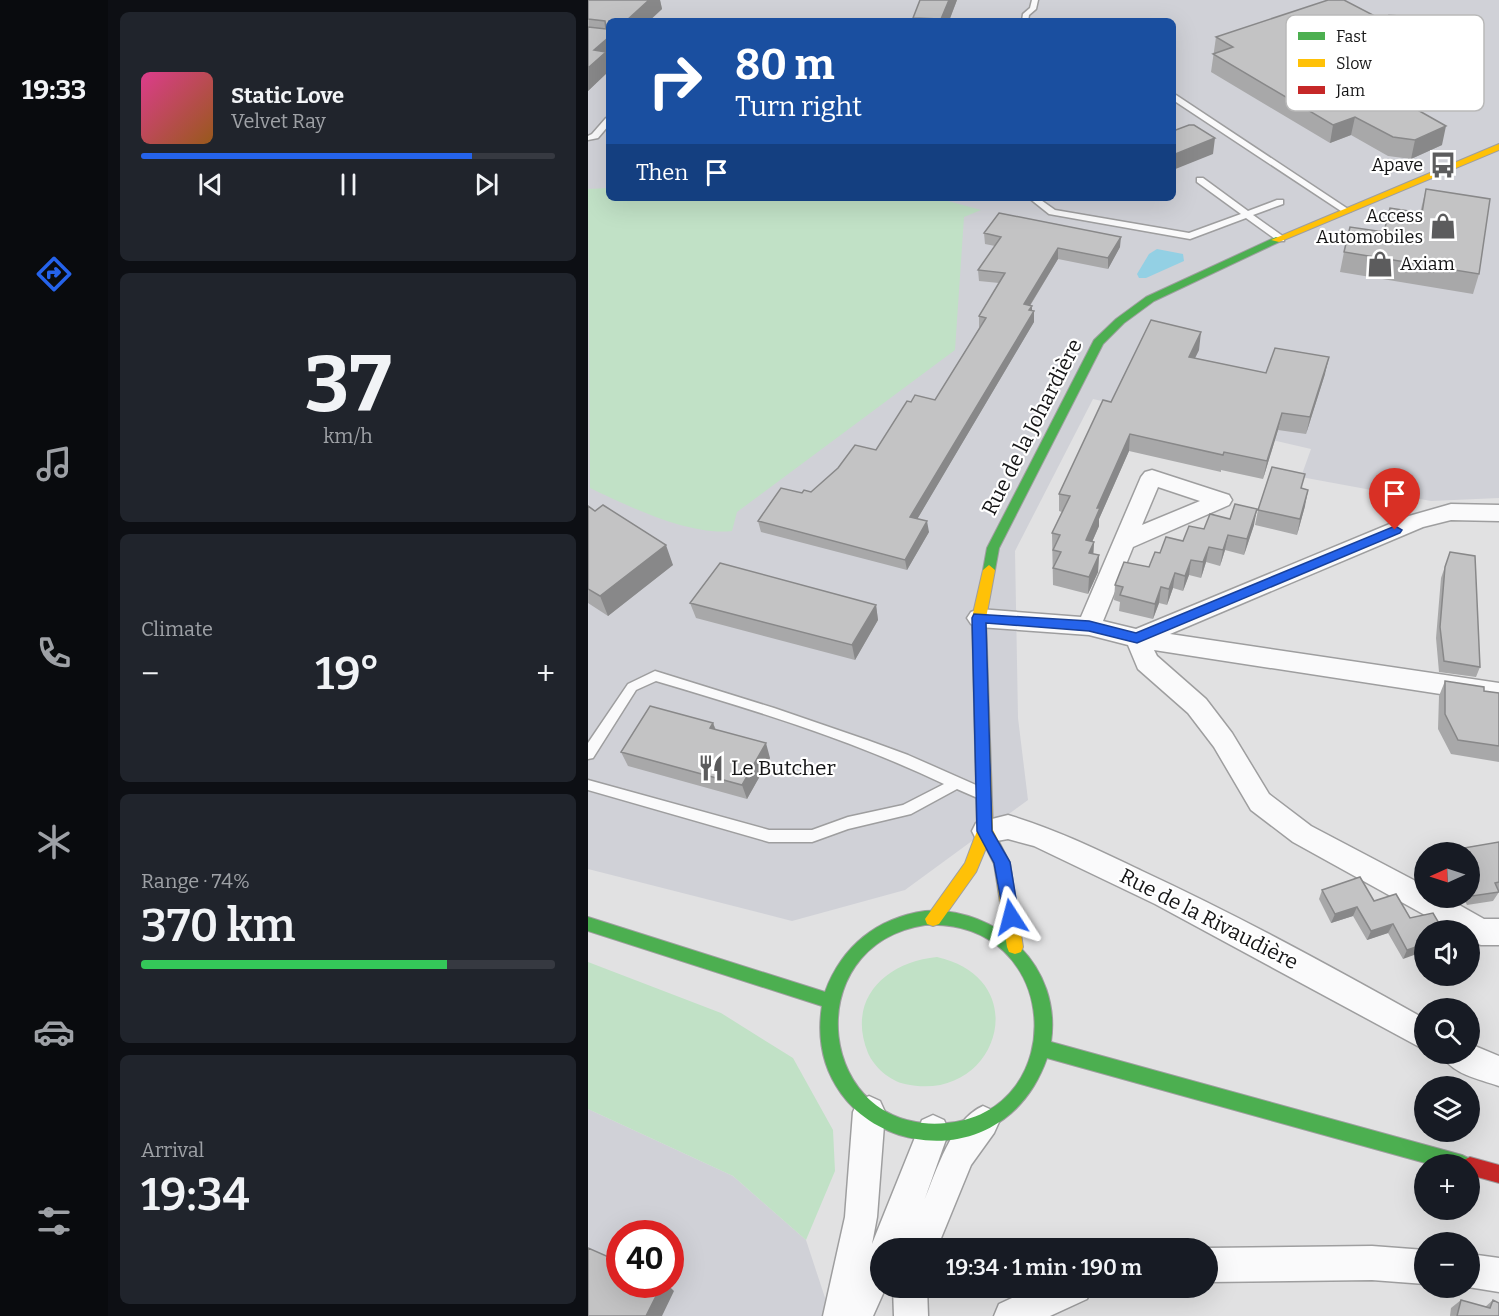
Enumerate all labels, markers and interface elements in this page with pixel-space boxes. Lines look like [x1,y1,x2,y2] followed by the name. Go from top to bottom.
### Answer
[1286,15,1484,111] legend
[1336,27,1367,46] text: Fast
[735,40,835,90] text: 80 m
[636,42,714,120] icon: right
[1336,54,1372,73] text: Slow
[22,74,86,106] text: 19:33
[1335,81,1365,100] text: Jam
[231,82,344,109] text: Static Love
[735,91,862,123] text: Turn right
[231,109,326,133] text: Velvet Ray
[1428,150,1458,180] bus stop icon: Apave
[1371,154,1423,176] place label: Apave
[700,156,733,189] icon: arrive
[636,159,688,186] text: Then
[194,168,227,201] icon: previous
[332,168,365,201] icon: pause
[470,168,503,201] icon: next
[1316,205,1423,248] place label: Access Automobiles
[1428,211,1458,241] shop icon: Access Automobiles
[1365,249,1395,279] shop icon: Axiam
[33,253,75,295] icon: directions
[1400,253,1455,275] place label: Axiam
[976,335,1088,519] street label: Rue de la Johardière
[305,338,391,432] text: 37
[323,424,373,448] text: km/h
[33,443,75,485] icon: music
[1369,468,1420,530] pin
[1378,477,1411,510] icon: arrive
[141,617,213,641] text: Climate
[33,632,75,674] icon: phone
[315,647,380,701] text: 19°
[141,654,159,694] text: −
[536,654,555,694] text: +
[696,753,726,783] restaurant icon: Le Butcher
[731,755,836,781] place label: Le Butcher
[33,821,75,863] icon: climate
[1414,842,1480,908] north arrow
[1414,842,1480,1298] map controls
[1115,863,1303,975] street label: Rue de la Rivaudière
[141,869,250,893] text: Range · 74%
[979,885,1043,949] position arrow
[141,899,295,953] text: 370 km
[1414,920,1480,986] button: sound
[1414,998,1480,1064] button: search
[33,1011,75,1053] icon: car
[1414,1076,1480,1142] button: layers
[141,1138,204,1162] text: Arrival
[1414,1154,1480,1220] button: +
[141,1168,250,1222] text: 19:34
[33,1200,75,1242] icon: filters
[606,1220,684,1298] speed limit sign: 40
[1414,1232,1480,1298] button: −
[946,1254,1142,1281] text: 19:34 · 1 min · 190 m

